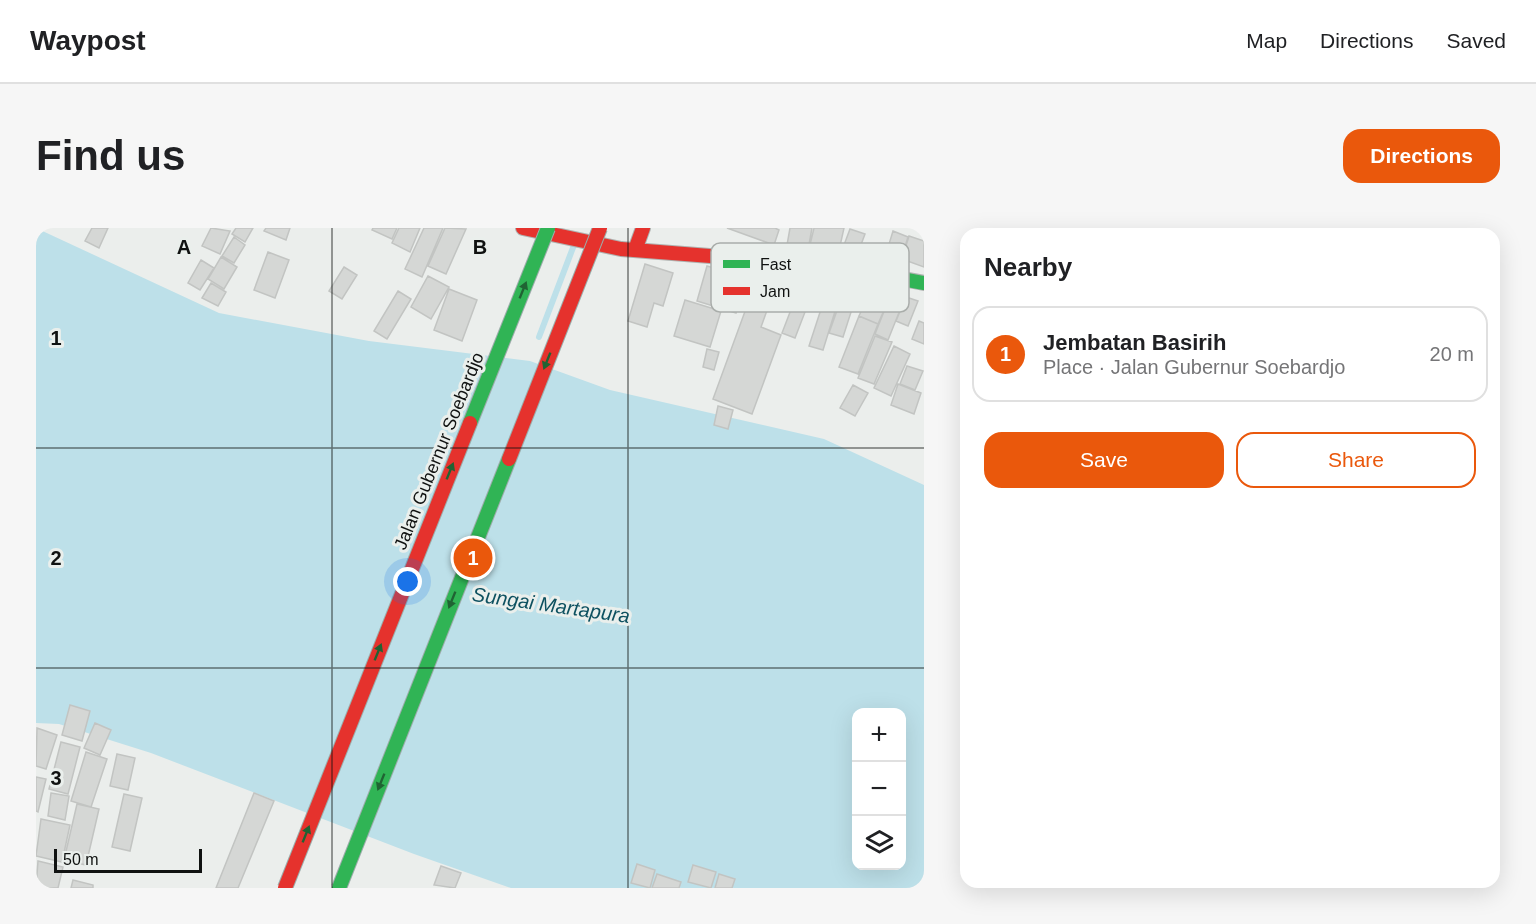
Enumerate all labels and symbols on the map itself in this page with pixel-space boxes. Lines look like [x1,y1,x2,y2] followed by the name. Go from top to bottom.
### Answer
[177,236,191,258] text: A
[473,236,487,258] text: B
[711,243,909,312] legend
[760,256,792,273] text: Fast
[519,281,528,299] one-way arrow
[760,283,790,300] text: Jam
[50,327,62,349] text: 1
[390,349,488,553] street label: Jalan Gubernur Soebardjo
[542,352,552,370] one-way arrow
[446,462,455,480] one-way arrow
[454,536,492,580] pin: 1
[50,547,62,569] text: 2
[393,567,422,596] your location
[471,583,631,627] water label: Sungai Martapura
[447,592,457,610] one-way arrow
[374,643,383,661] one-way arrow
[50,767,62,789] text: 3
[376,773,385,791] one-way arrow
[301,824,311,842] one-way arrow
[54,846,202,874] scale bar

